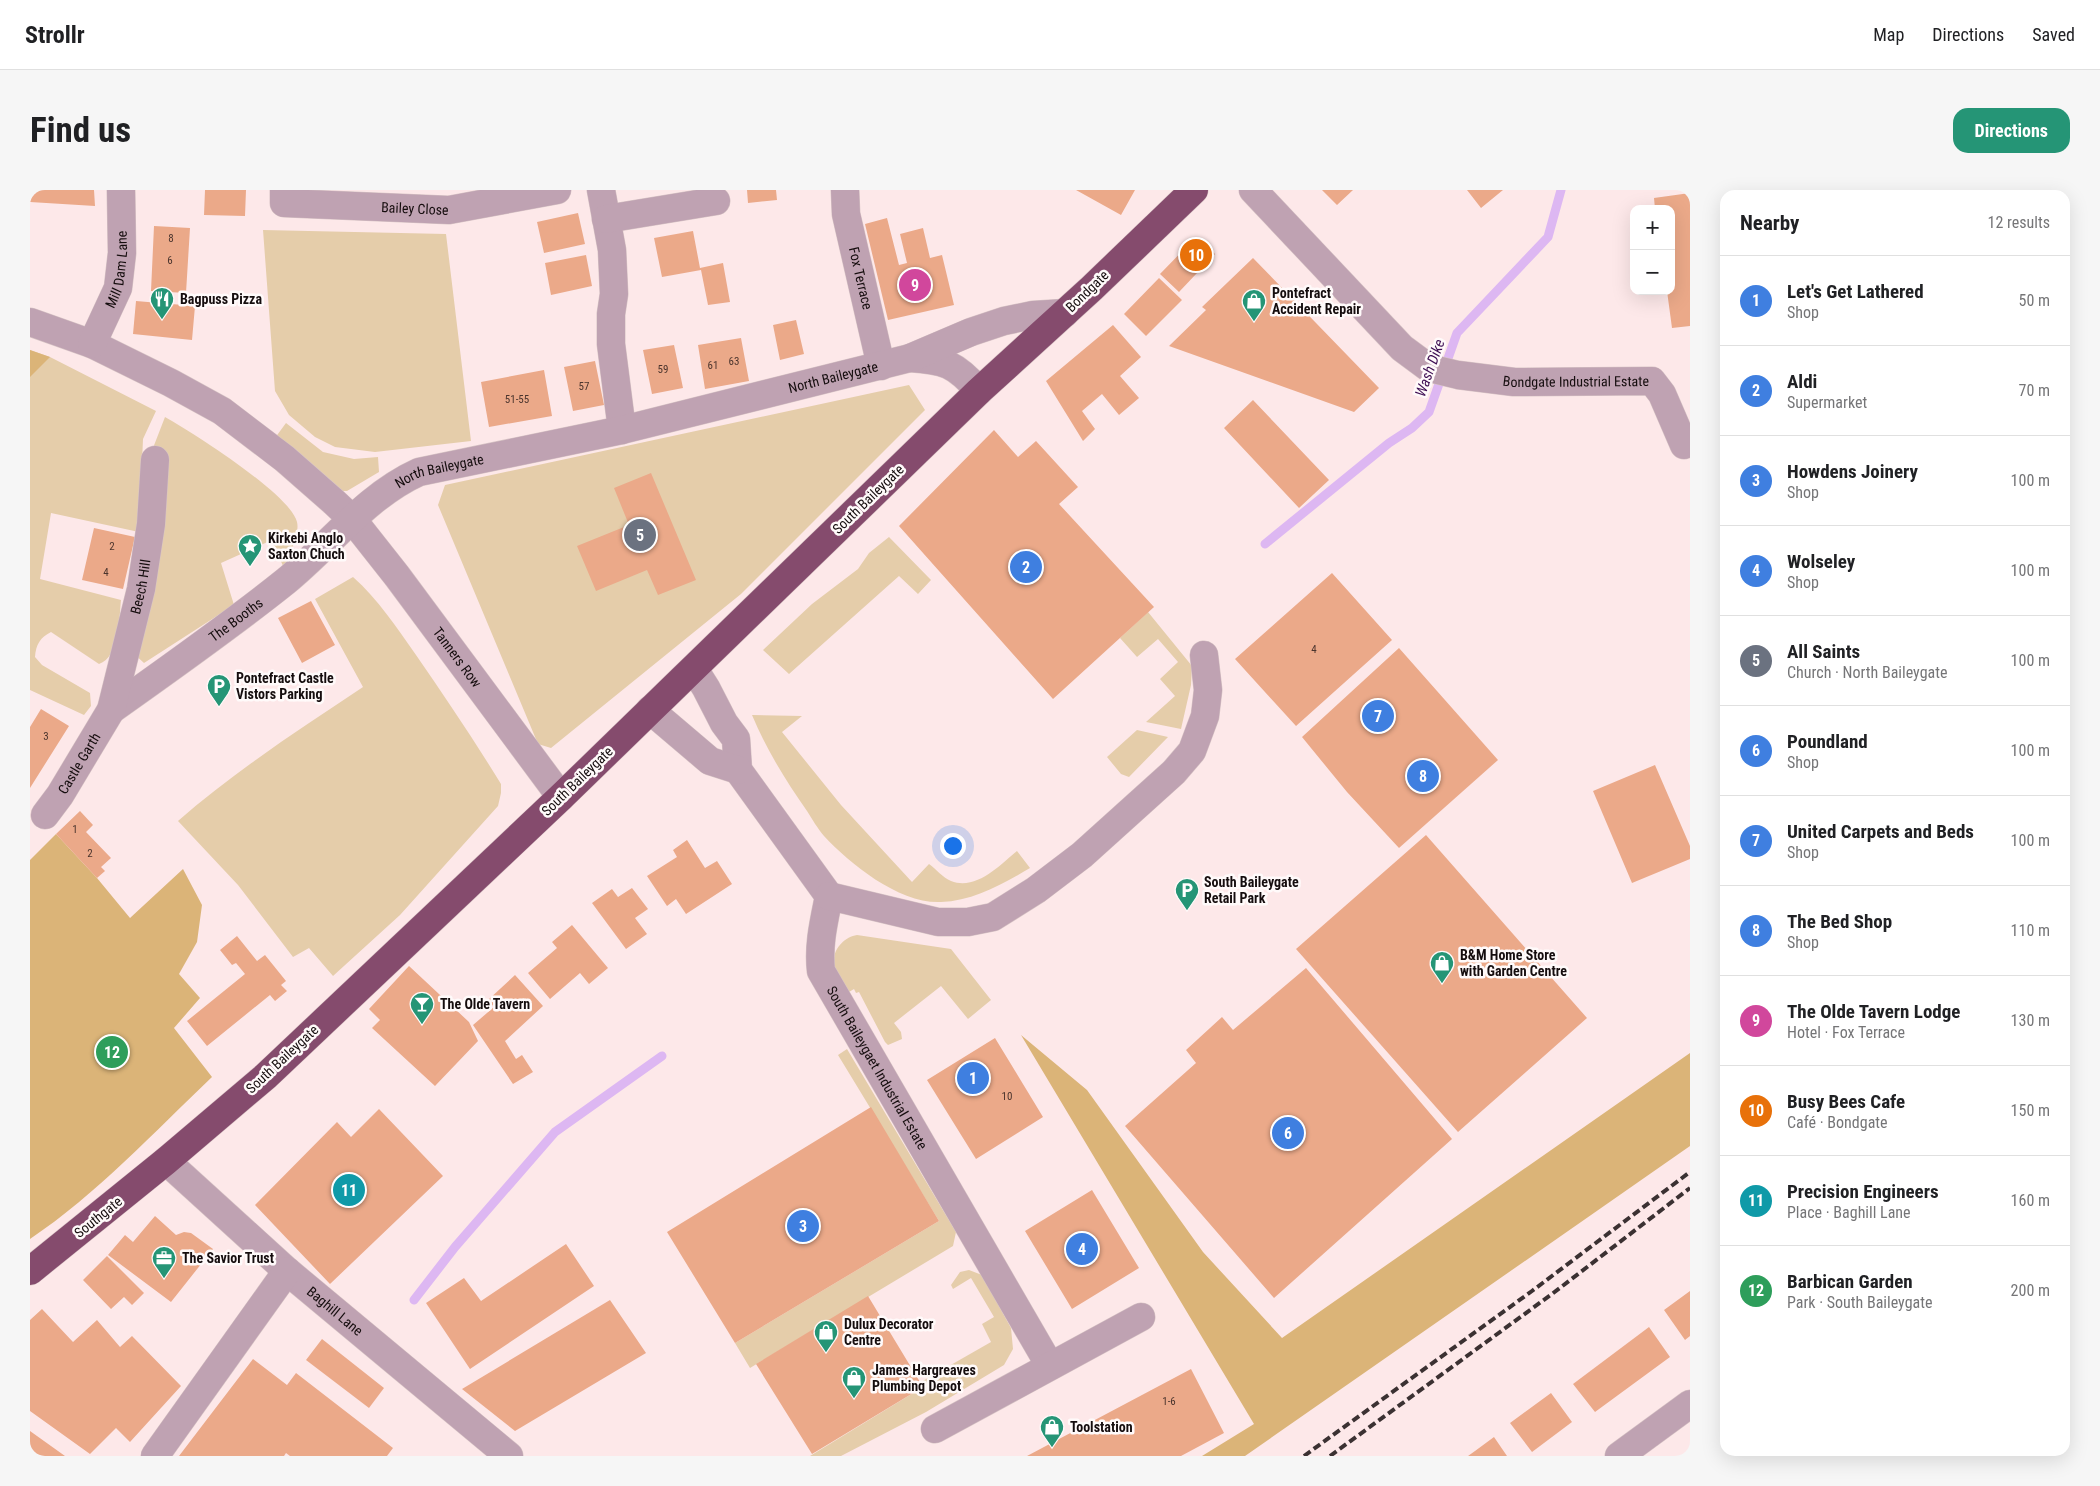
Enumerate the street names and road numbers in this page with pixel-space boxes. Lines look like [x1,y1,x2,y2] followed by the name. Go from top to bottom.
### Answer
[381,199,449,218] street label: Bailey Close
[102,230,130,310] street label: Mill Dam Lane
[846,245,876,312] street label: Fox Terrace
[1062,267,1112,315] street label: Bondgate
[787,358,880,396] street label: North Baileygate
[1502,373,1650,390] street label: Bondgate Industrial Estate
[392,451,485,491] street label: North Baileygate
[829,461,907,537] street label: South Baileygate
[127,558,153,616] street label: Beech Hill
[206,594,266,645] street label: The Booths
[430,624,485,690] street label: Tanners Row
[54,730,104,797] street label: Castle Garth
[538,743,616,819] street label: South Baileygate
[824,983,931,1153] street label: South Baileygaet Industrial Estate
[243,1021,322,1096] street label: South Baileygate
[71,1193,125,1241] street label: Southgate
[304,1283,366,1339] street label: Baghill Lane

